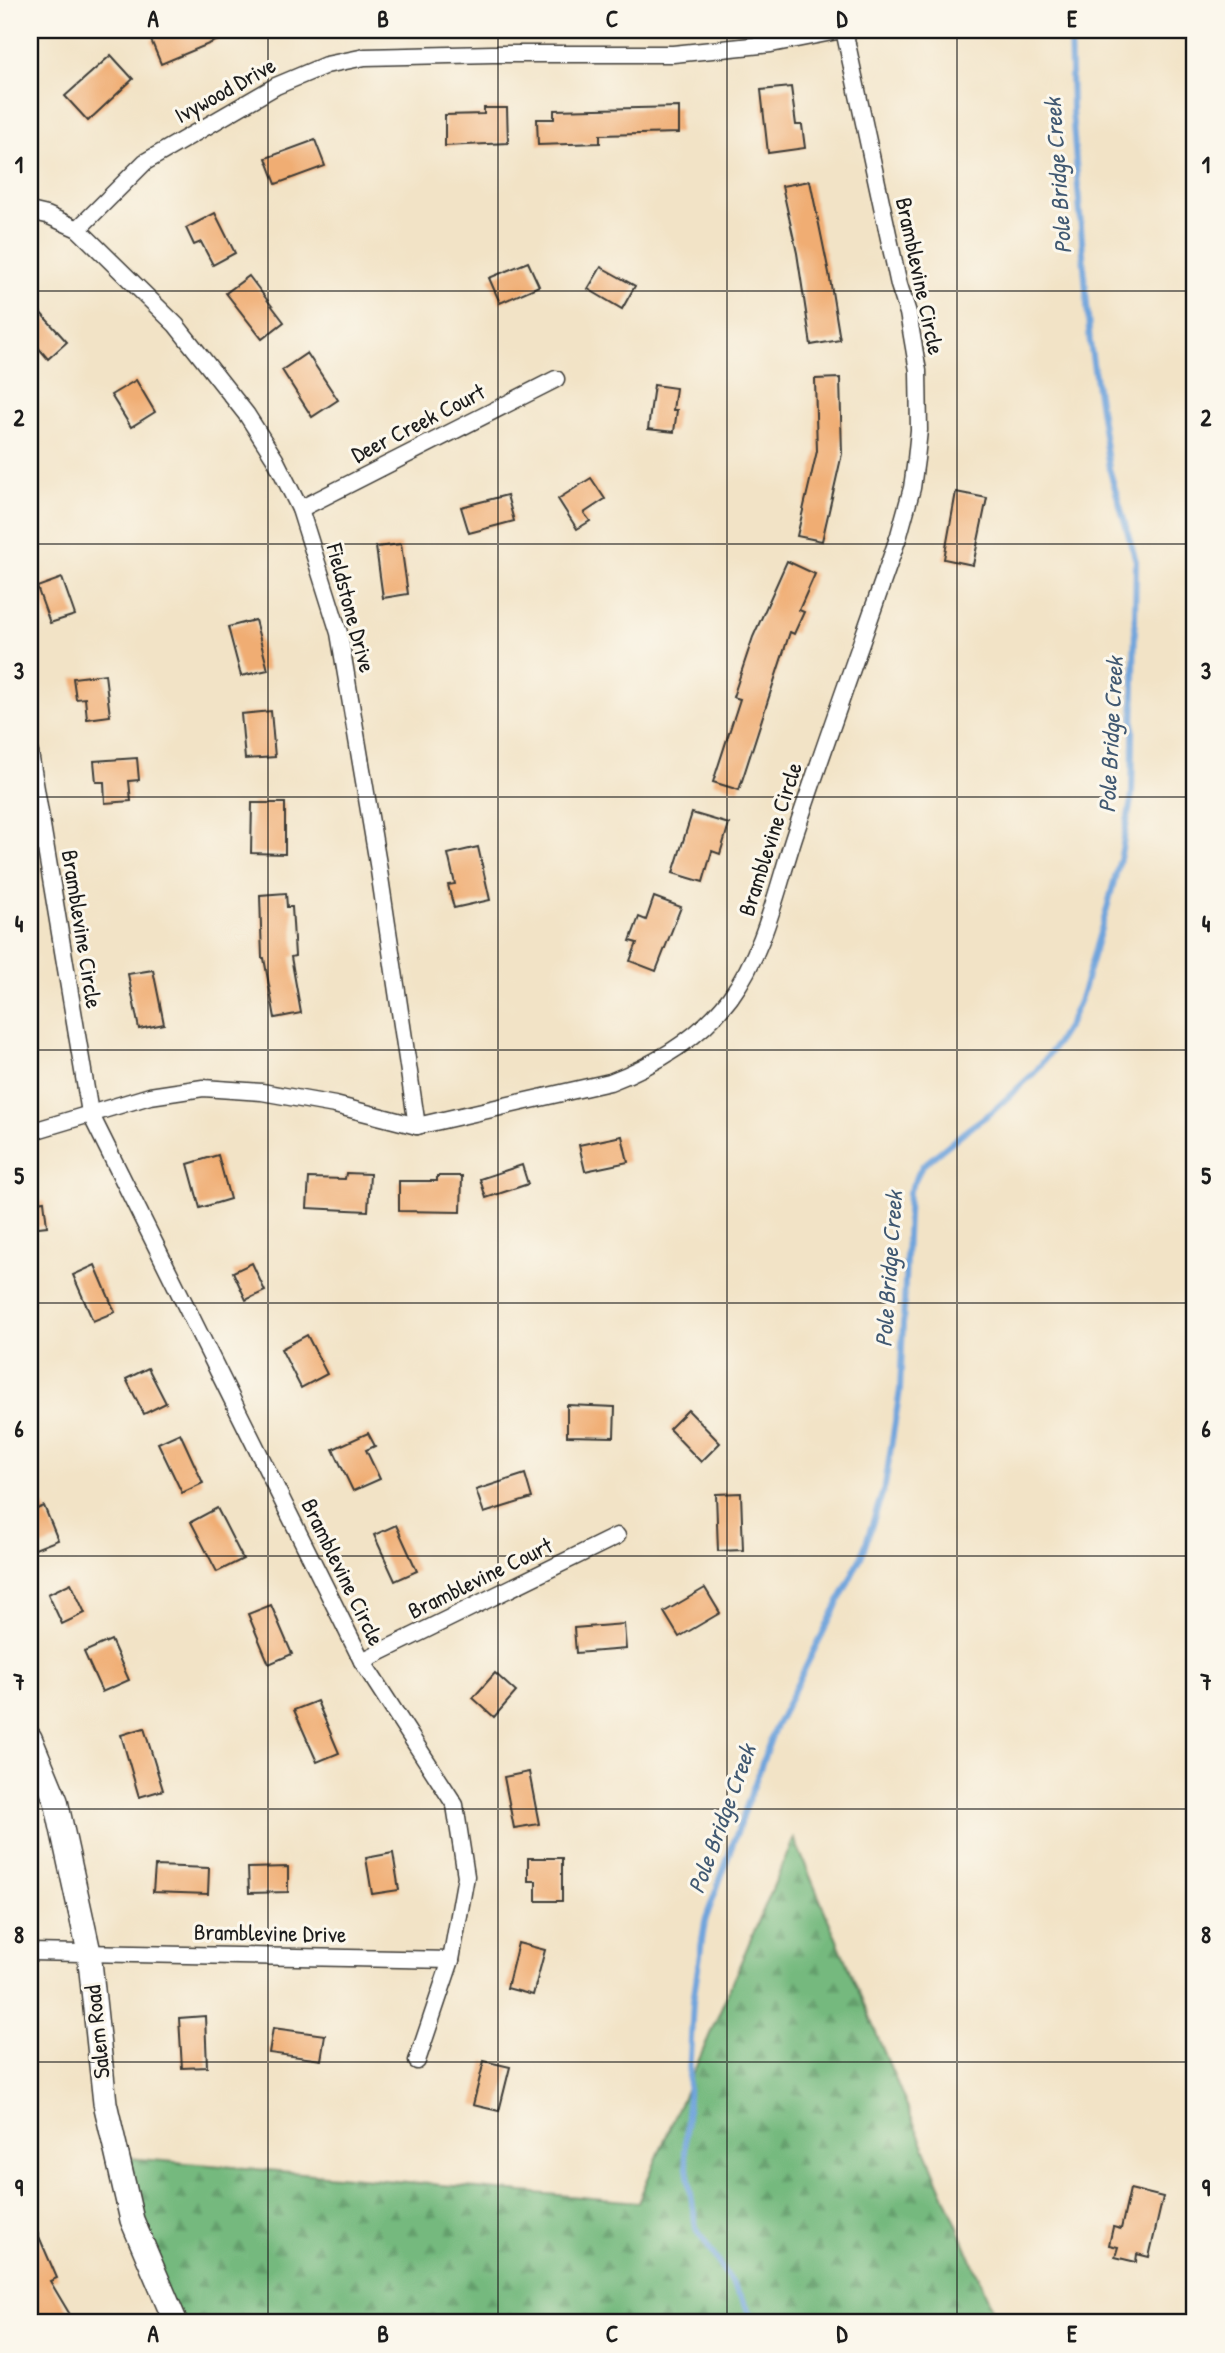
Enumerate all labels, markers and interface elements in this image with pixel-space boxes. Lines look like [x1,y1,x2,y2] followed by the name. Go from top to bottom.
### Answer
[147,3,159,34] text: A
[377,3,389,34] text: B
[606,3,618,34] text: C
[837,3,849,34] text: D
[1067,3,1078,34] text: E
[169,49,281,130] street label: Ivywood Drive
[1035,95,1079,255] water label: Pole Bridge Creek
[15,149,23,180] text: 1
[1202,149,1210,180] text: 1
[889,194,952,357] street label: Bramblevine Circle
[346,375,491,469] street label: Deer Creek Court
[14,402,25,433] text: 2
[1201,402,1212,433] text: 2
[319,539,384,676] street label: Fieldstone Drive
[1090,654,1131,814] water label: Pole Bridge Creek
[14,655,24,686] text: 3
[1201,655,1211,686] text: 3
[730,758,809,920] street label: Bramblevine Circle
[55,848,110,1010] street label: Bramblevine Circle
[15,908,24,939] text: 4
[1202,908,1211,939] text: 4
[14,1160,24,1191] text: 5
[1201,1160,1211,1191] text: 5
[867,1188,911,1348] water label: Pole Bridge Creek
[14,1413,24,1444] text: 6
[1201,1413,1211,1444] text: 6
[294,1493,392,1650] street label: Bramblevine Circle
[402,1529,558,1626] street label: Bramblevine Court
[12,1666,25,1697] text: 7
[1199,1666,1212,1697] text: 7
[679,1738,764,1898] water label: Pole Bridge Creek
[194,1916,346,1949] street label: Bramblevine Drive
[14,1919,24,1950] text: 8
[1201,1919,1211,1950] text: 8
[76,1984,117,2080] street label: Salem Road
[15,2172,24,2203] text: 9
[1202,2172,1211,2203] text: 9
[147,2318,159,2349] text: A
[377,2318,389,2349] text: B
[606,2318,618,2349] text: C
[837,2318,849,2349] text: D
[1067,2318,1078,2349] text: E

